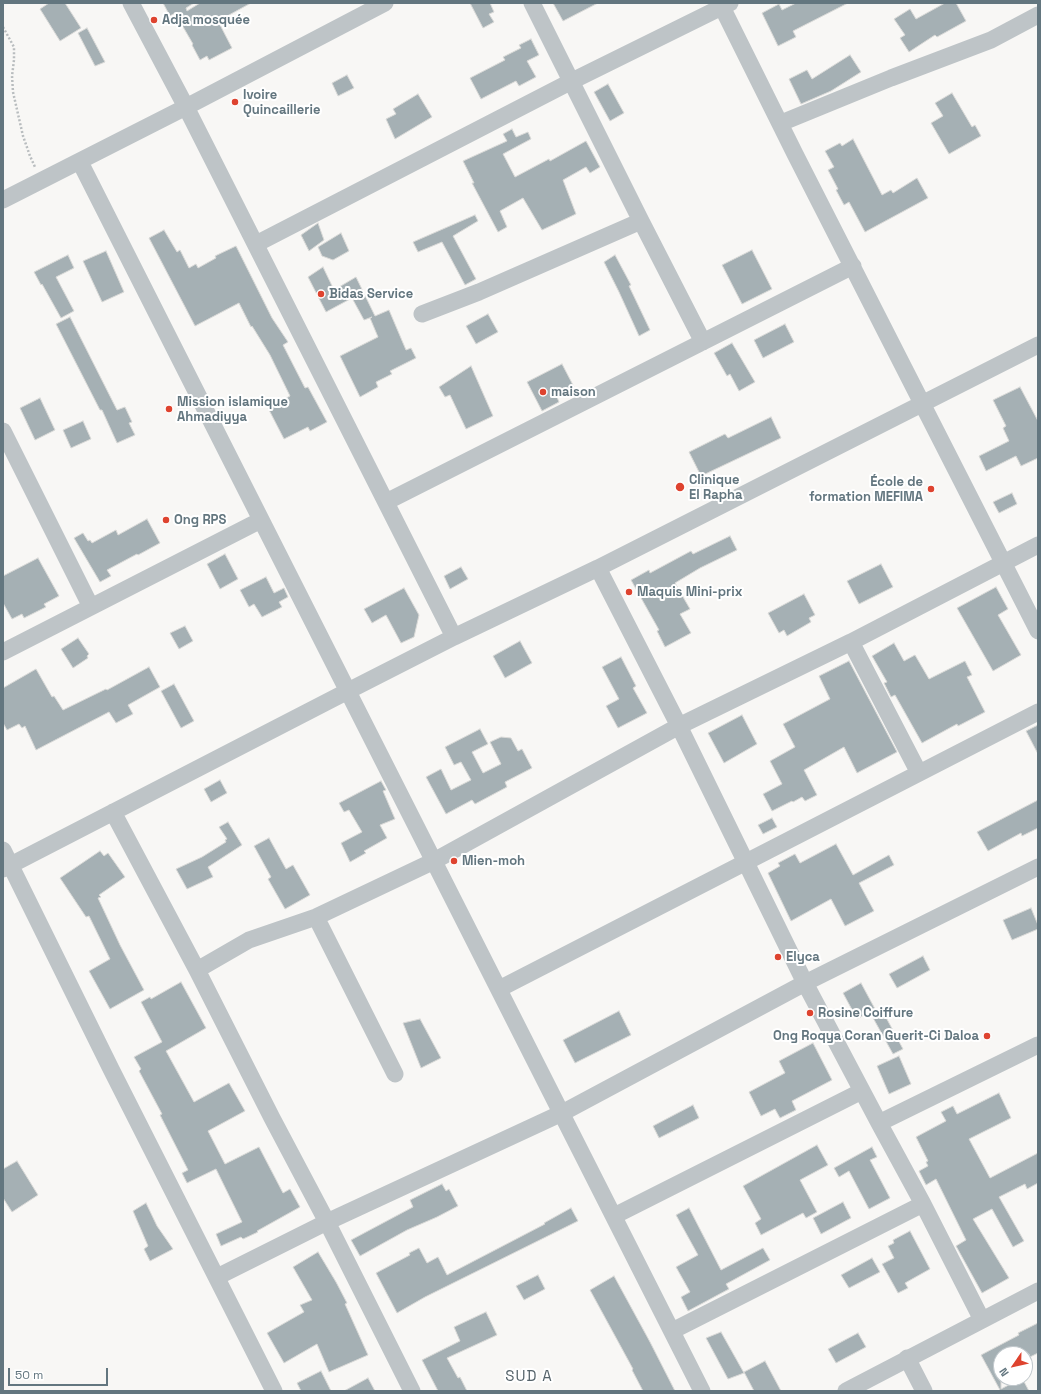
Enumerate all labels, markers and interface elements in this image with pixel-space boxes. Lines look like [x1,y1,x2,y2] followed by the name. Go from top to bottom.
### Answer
[162,12,250,28] place label: Adja mosquée
[149,15,159,25] marker: Adja mosquée
[243,87,320,118] place label: Ivoire Quincaillerie
[230,97,240,107] marker: Ivoire Quincaillerie
[329,286,413,302] place label: Bidas Service
[316,289,326,299] marker: Bidas Service
[551,384,596,400] place label: maison
[538,387,548,397] marker: maison
[177,394,288,425] place label: Mission islamique Ahmadiyya
[164,404,174,414] marker: Mission islamique Ahmadiyya
[689,472,743,503] place label: Clinique El Rapha
[809,474,923,505] place label: École de formation MEFIMA
[674,481,686,493] marker: Clinique El Rapha
[926,484,936,494] marker: École de formation MEFIMA
[174,512,226,528] place label: Ong RPS
[161,515,171,525] marker: Ong RPS
[637,584,742,600] place label: Maquis Mini-prix
[624,587,634,597] marker: Maquis Mini-prix
[462,853,525,869] place label: Mien-moh
[449,856,459,866] marker: Mien-moh
[786,949,820,965] place label: Elyca
[773,952,783,962] marker: Elyca
[818,1005,913,1021] place label: Rosine Coiffure
[805,1008,815,1018] marker: Rosine Coiffure
[773,1028,979,1044] place label: Ong Roqya Coran Guerit-Ci Daloa
[982,1031,992,1041] marker: Ong Roqya Coran Guerit-Ci Daloa
[993,1346,1033,1386] north arrow
[10,1360,110,1386] scale bar
[996,1365,1012,1379] text: N
[15,1367,43,1383] text: 50 m
[505,1368,553,1386] district label: SUD A

